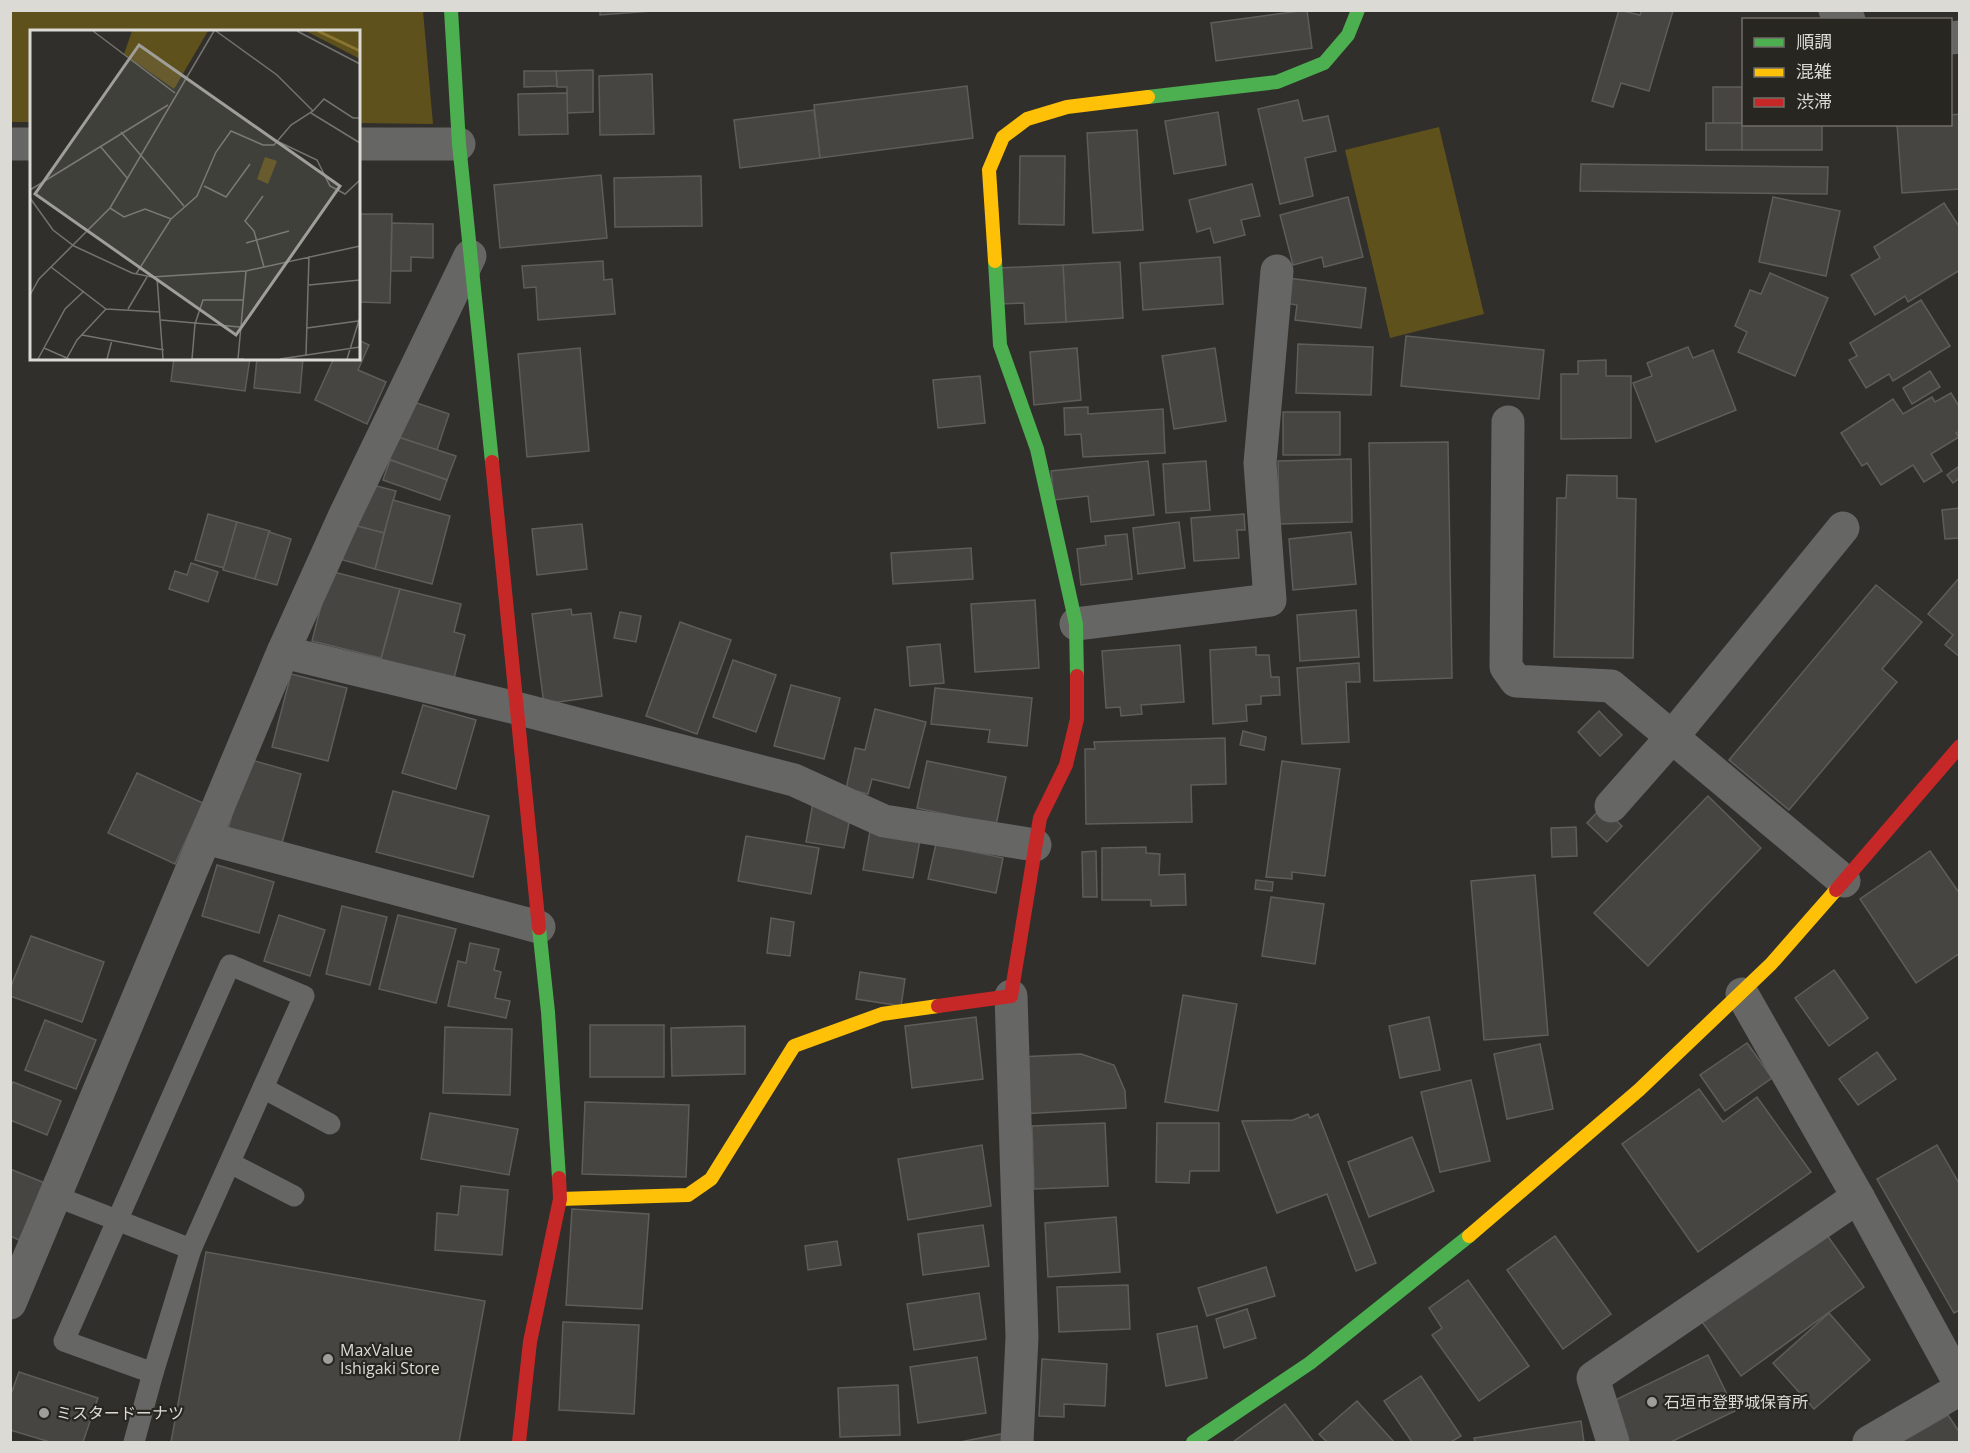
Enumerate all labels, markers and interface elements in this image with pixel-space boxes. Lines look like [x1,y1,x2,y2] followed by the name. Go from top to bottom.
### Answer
[1742,18,1952,126] legend
[1796,29,1832,53] text: 順調
[30,30,360,360] inset map
[1796,59,1832,83] text: 混雑
[1796,89,1832,113] text: 渋滞
[340,1339,440,1379] place label: MaxValue Ishigaki Store
[321,1352,335,1366] marker: MaxValue Ishigaki Store
[1664,1391,1808,1413] place label: 石垣市登野城保育所
[1645,1395,1659,1409] marker: 石垣市登野城保育所
[56,1402,184,1424] place label: ミスタードーナツ
[37,1406,51,1420] marker: ミスタードーナツ

